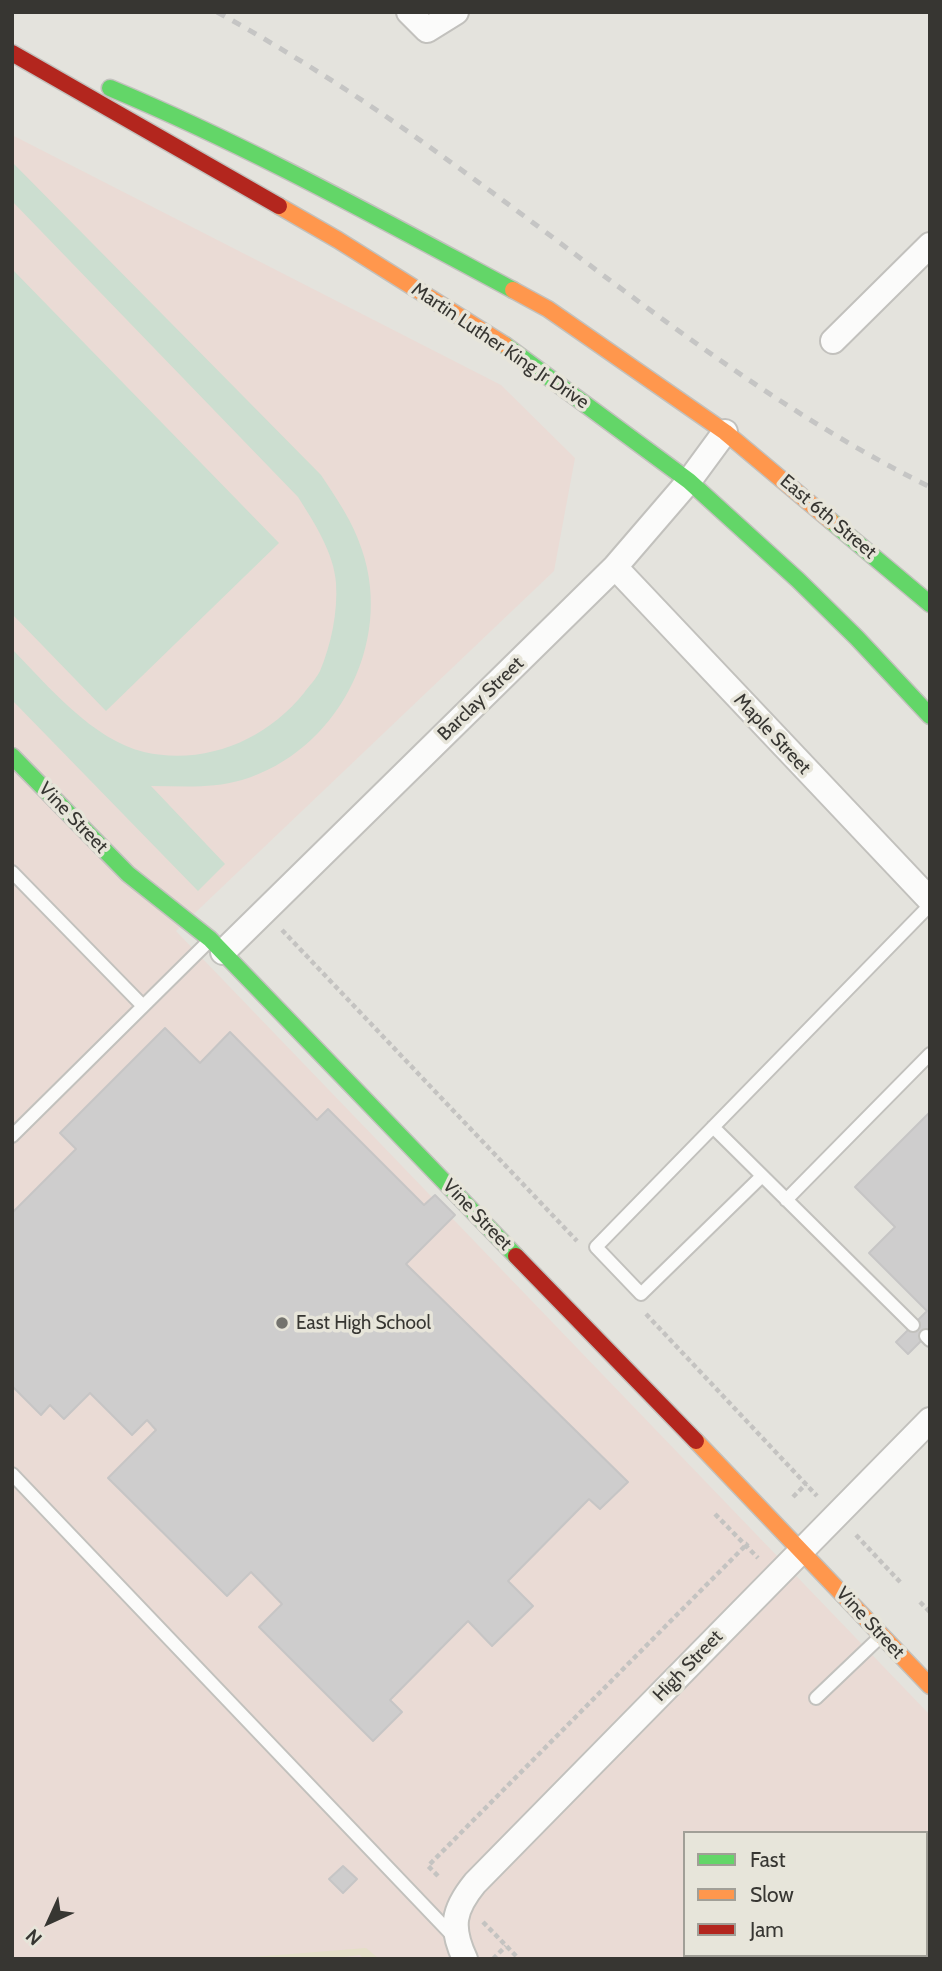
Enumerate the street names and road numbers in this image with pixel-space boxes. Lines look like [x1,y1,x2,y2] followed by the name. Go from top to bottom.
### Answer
[407,278,593,414] street label: Martin Luther King Jr Drive
[775,470,881,564] street label: East 6th Street
[433,652,529,746] street label: Barclay Street
[729,689,815,779] street label: Maple Street
[34,778,112,858] street label: Vine Street
[438,1175,516,1255] street label: Vine Street
[831,1582,909,1664] street label: Vine Street
[648,1626,728,1706] street label: High Street

